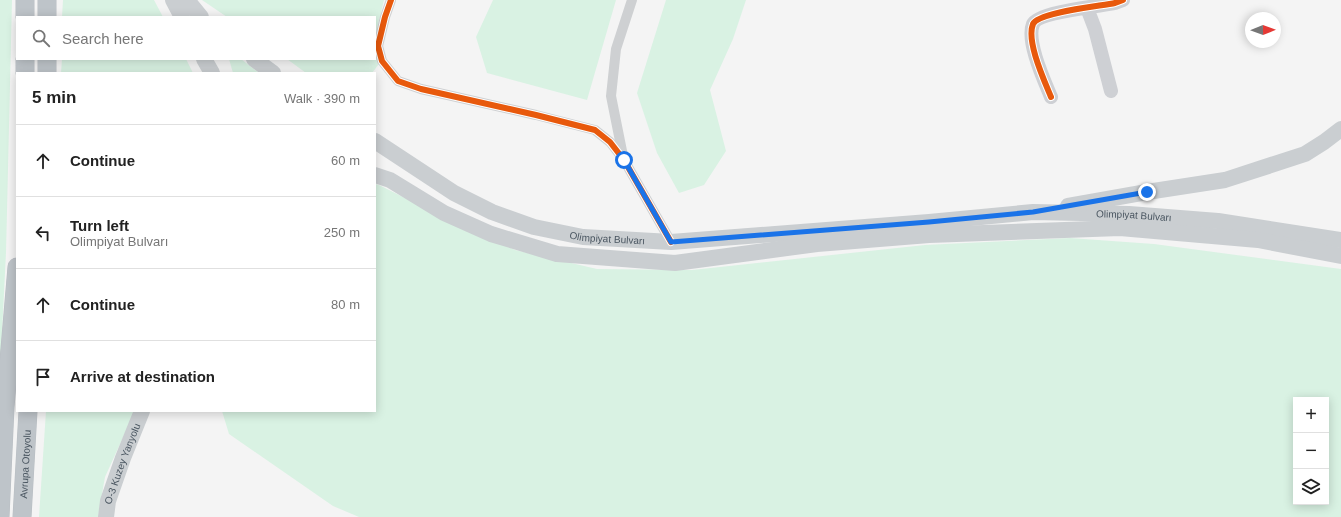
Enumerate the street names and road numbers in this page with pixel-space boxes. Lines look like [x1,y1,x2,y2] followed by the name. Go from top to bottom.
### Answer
[1096,208,1172,223] street label: Olimpiyat Bulvarı
[569,229,645,246] street label: Olimpiyat Bulvarı
[102,422,142,505] street label: O-3 Kuzey Yanyolu
[18,429,32,499] street label: Avrupa Otoyolu

